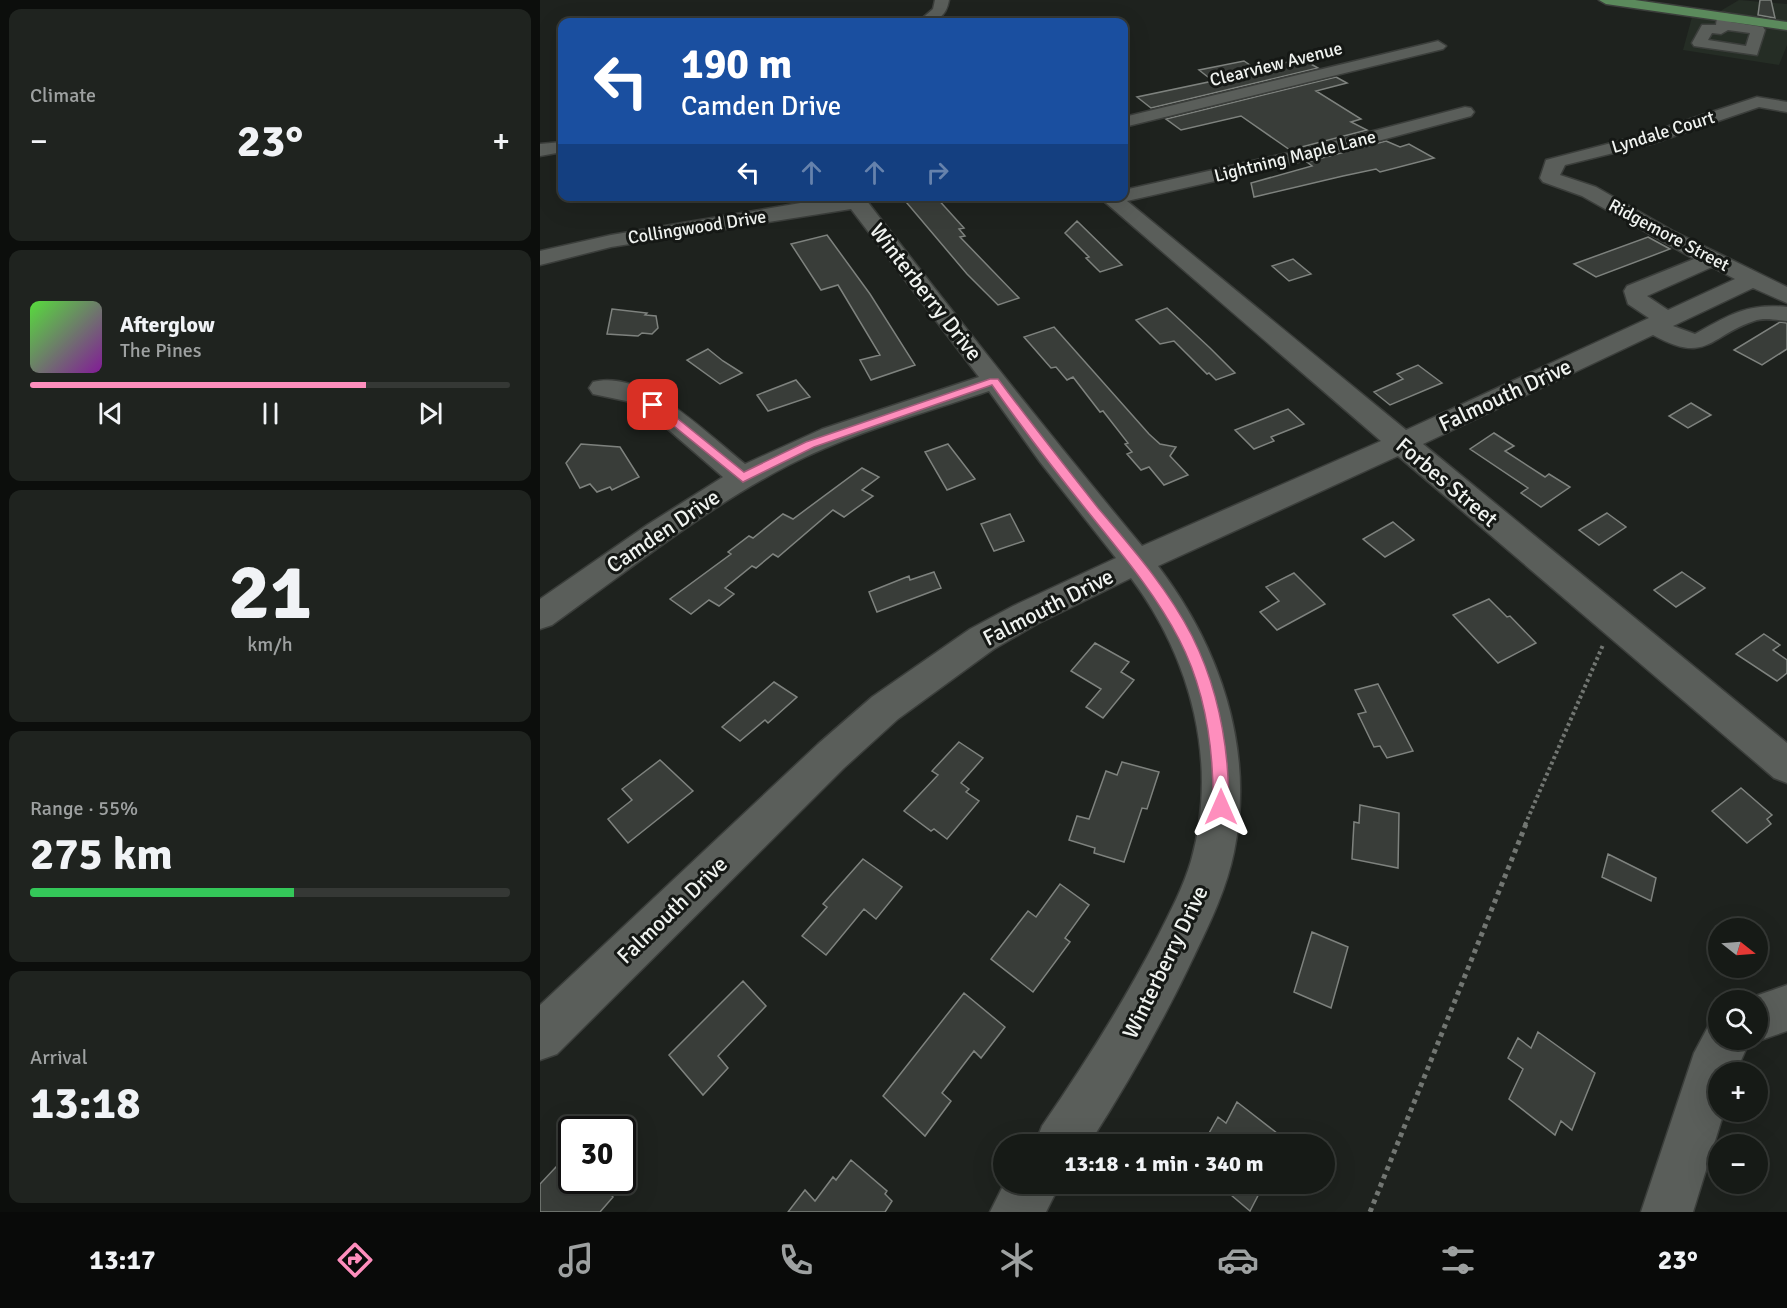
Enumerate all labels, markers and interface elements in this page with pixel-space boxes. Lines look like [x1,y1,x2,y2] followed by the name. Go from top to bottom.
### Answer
[1207,37,1345,91] street label: Clearview Avenue
[681,39,792,90] text: 190 m
[582,42,660,120] icon: left
[30,83,96,108] text: Climate
[681,90,841,123] text: Camden Drive
[1609,106,1717,158] street label: Lyndale Court
[237,114,303,169] text: 23°
[30,121,48,162] text: −
[492,121,510,162] text: +
[1212,125,1378,187] street label: Lightning Maple Lane
[732,156,765,189] icon: left
[795,156,828,189] icon: ahead
[858,156,891,189] icon: ahead
[921,156,954,189] icon: right
[1605,194,1733,276] street label: Ridgemore Street
[626,205,768,249] street label: Collingwood Drive
[864,218,988,366] street label: Winterberry Drive
[120,311,215,338] text: Afterglow
[120,338,202,363] text: The Pines
[1434,353,1576,437] street label: Falmouth Drive
[627,379,678,430] pin
[636,388,669,421] icon: arrive
[94,397,127,430] icon: previous
[254,397,287,430] icon: pause
[414,397,447,430] icon: next
[1391,432,1504,533] street label: Forbes Street
[601,483,725,579] street label: Camden Drive
[228,545,312,641] text: 21
[978,562,1118,652] street label: Falmouth Drive
[247,632,293,657] text: km/h
[1189,775,1253,839] position arrow
[30,796,138,821] text: Range · 55%
[30,827,173,882] text: 275 km
[611,851,733,969] street label: Falmouth Drive
[1116,881,1214,1043] street label: Winterberry Drive
[1708,918,1768,978] north arrow
[1708,918,1768,1194] map controls
[1708,990,1768,1050] button: search
[30,1045,88,1070] text: Arrival
[1708,1062,1768,1122] button: +
[30,1076,140,1131] text: 13:18
[558,1116,636,1194] speed limit sign: 30
[1708,1134,1768,1194] button: −
[1064,1150,1264,1177] text: 13:18 · 1 min · 340 m
[334,1239,376,1281] icon: directions
[555,1239,597,1281] icon: music
[775,1239,817,1281] icon: phone
[996,1239,1038,1281] icon: climate
[1217,1239,1259,1281] icon: car
[1437,1239,1479,1281] icon: filters
[89,1244,156,1277] text: 13:17
[1658,1244,1698,1277] text: 23°

